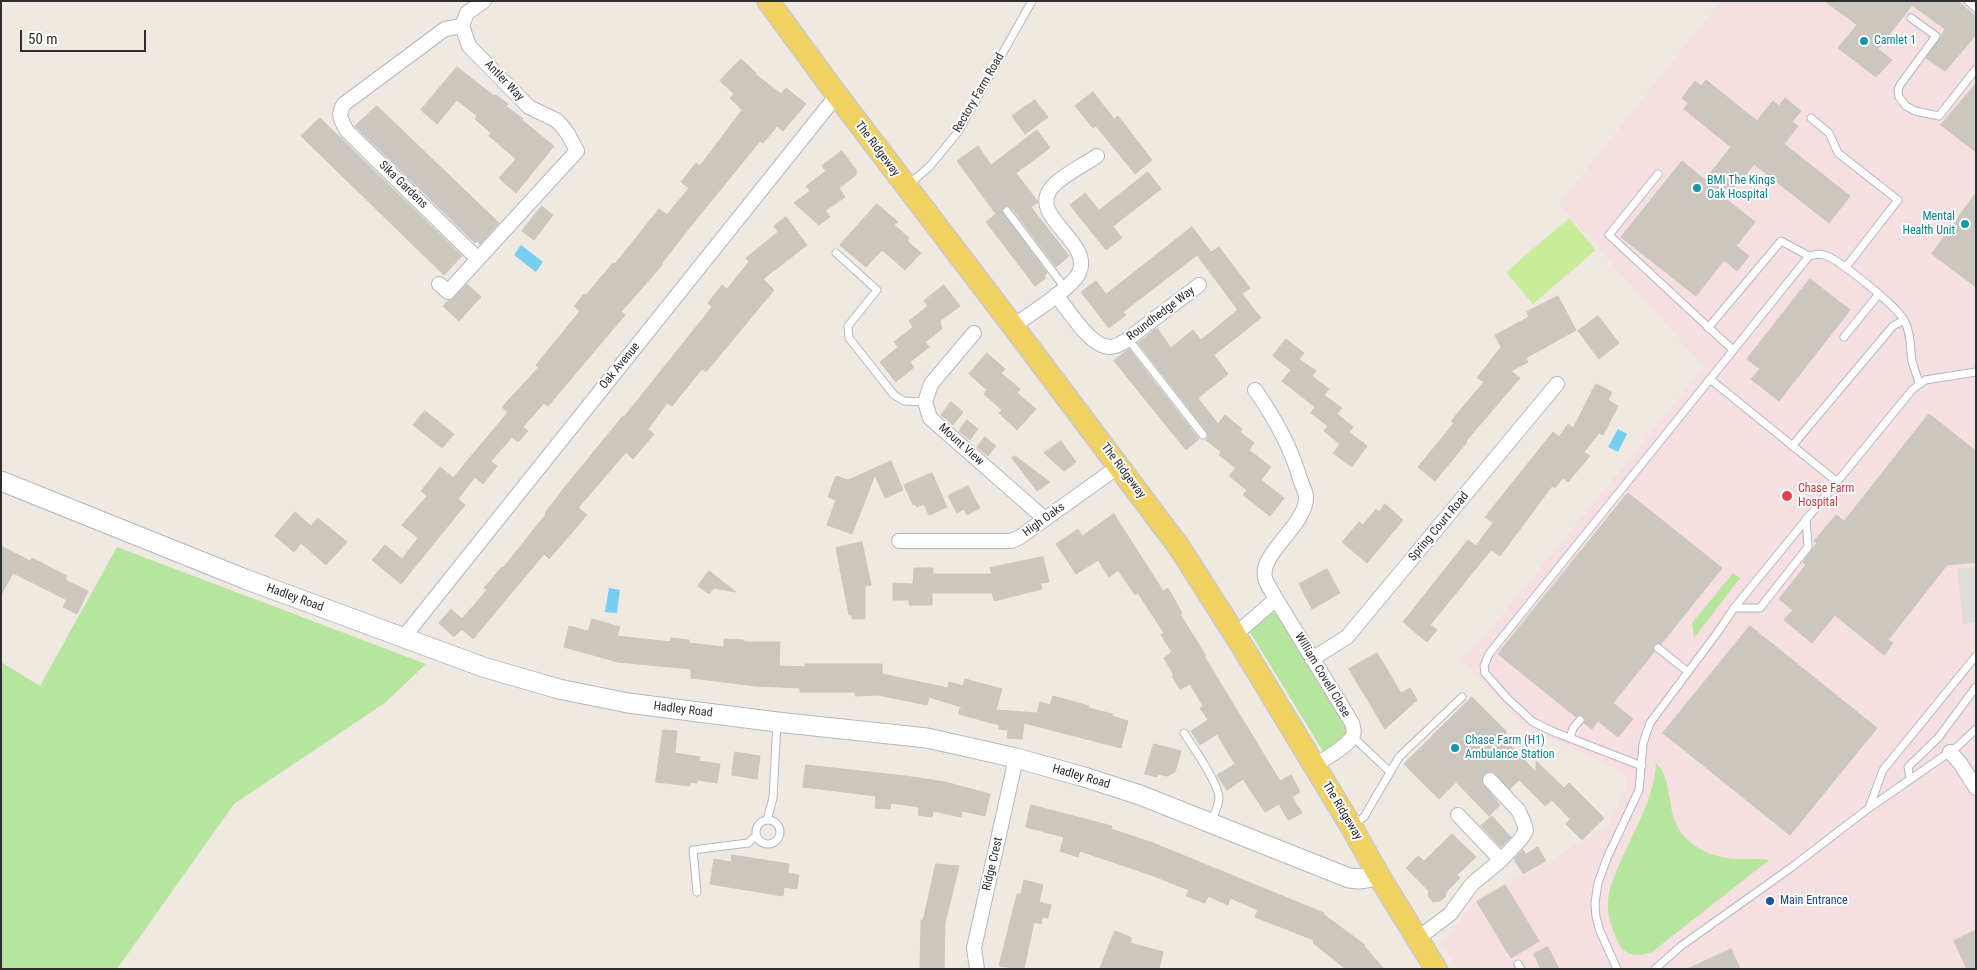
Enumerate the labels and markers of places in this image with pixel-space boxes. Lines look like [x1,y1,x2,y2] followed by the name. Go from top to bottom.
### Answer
[1874,34,1916,48] place label: Camlet 1
[1858,35,1870,47] marker: Camlet 1
[1707,174,1775,202] place label: BMI The Kings Oak Hospital
[1691,182,1703,194] marker: BMI The Kings Oak Hospital
[1902,210,1955,238] place label: Mental Health Unit
[1959,218,1971,230] marker: Mental Health Unit
[1798,482,1854,510] place label: Chase Farm Hospital
[1780,489,1794,503] marker: Chase Farm Hospital
[1465,734,1555,762] place label: Chase Farm (H1) Ambulance Station
[1449,742,1461,754] marker: Chase Farm (H1) Ambulance Station
[1780,894,1848,908] place label: Main Entrance
[1764,895,1776,907] marker: Main Entrance

